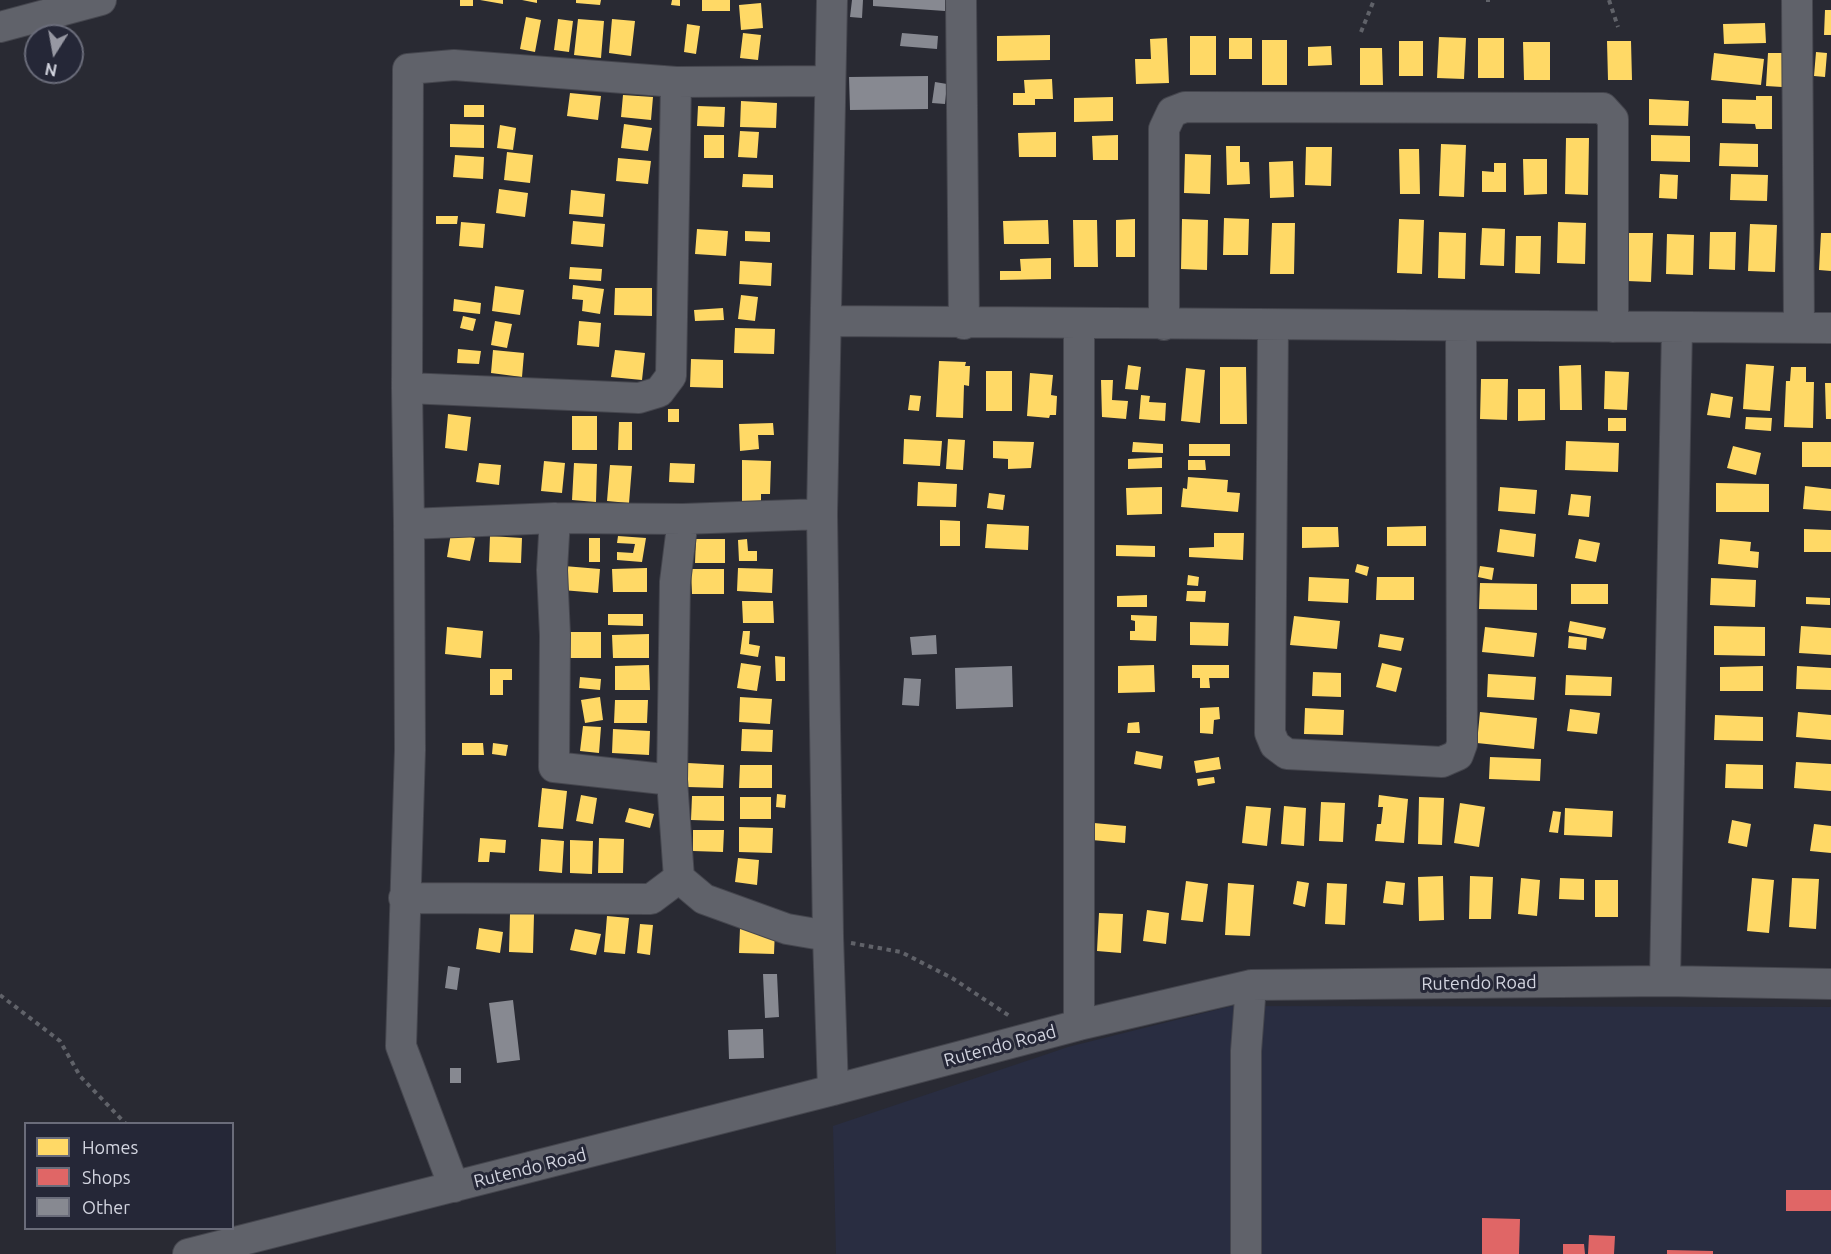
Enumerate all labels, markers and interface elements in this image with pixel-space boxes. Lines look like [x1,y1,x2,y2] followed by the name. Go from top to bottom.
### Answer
[24,24,84,84] north arrow
[43,60,59,80] text: N
[1421,971,1537,995] street label: Rutendo Road
[941,1021,1059,1071] street label: Rutendo Road
[24,1122,234,1230] legend
[82,1137,138,1157] text: Homes
[471,1144,589,1192] street label: Rutendo Road
[82,1167,131,1187] text: Shops
[82,1197,130,1217] text: Other

